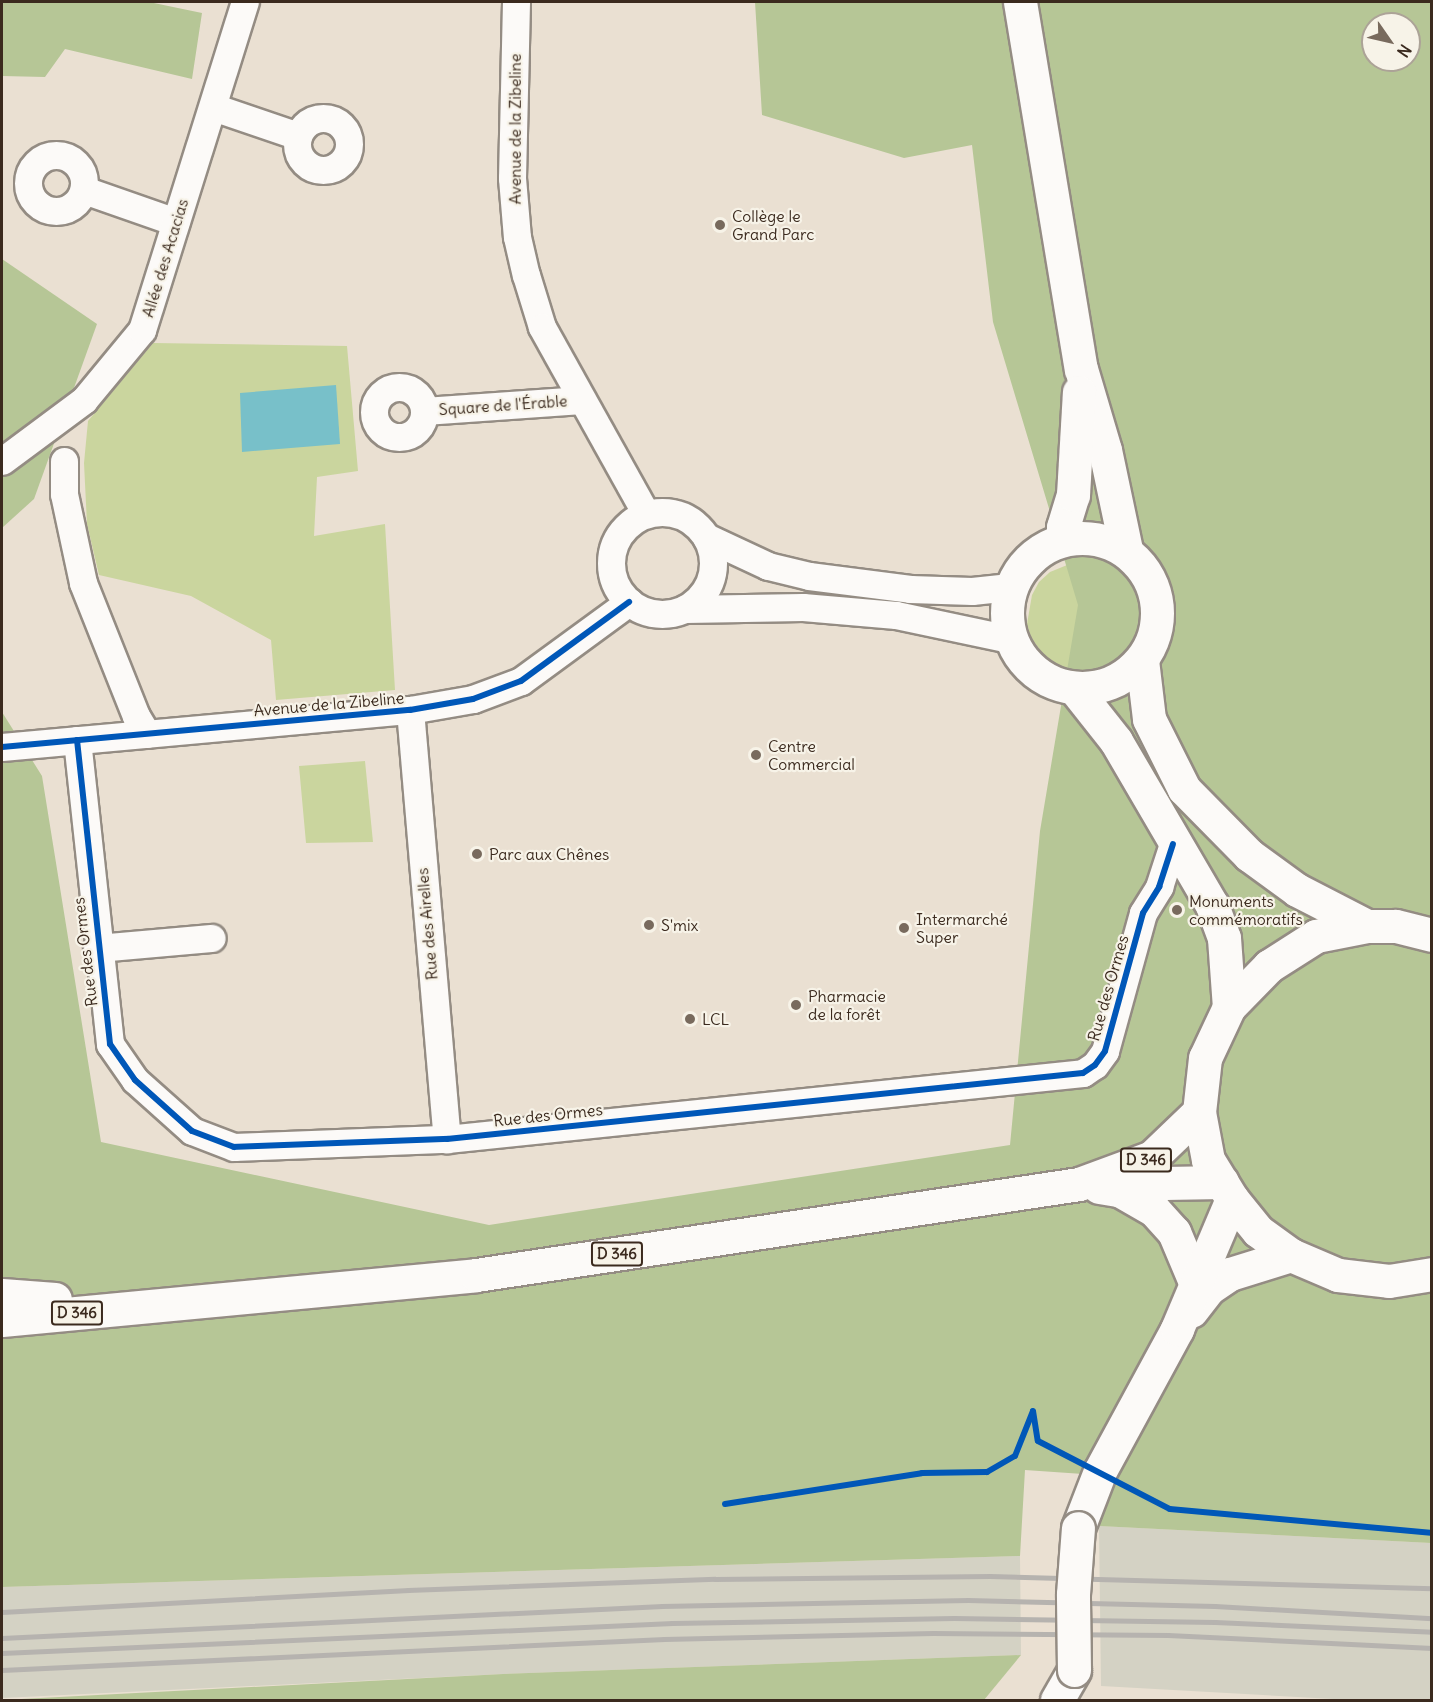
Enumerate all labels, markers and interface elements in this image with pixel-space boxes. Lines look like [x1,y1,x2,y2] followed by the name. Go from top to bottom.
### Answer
[1361,12,1421,72] north arrow
[1393,41,1416,61] text: N
[505,54,525,204] street label: Avenue de la Zibeline
[138,196,192,320] street label: Allée des Acacias
[732,206,814,244] place label: Collège le Grand Parc
[713,218,727,232] marker: Collège le Grand Parc
[438,391,568,419] street label: Square de l'Érable
[253,688,405,720] street label: Avenue de la Zibeline
[768,736,855,774] place label: Centre Commercial
[749,748,763,762] marker: Centre Commercial
[489,844,609,864] place label: Parc aux Chênes
[470,847,484,861] marker: Parc aux Chênes
[413,867,441,981] street label: Rue des Airelles
[1189,891,1303,929] place label: Monuments commémoratifs
[69,896,101,1008] street label: Rue des Ormes
[1170,903,1184,917] marker: Monuments commémoratifs
[916,909,1008,947] place label: Intermarché Super
[661,915,698,935] place label: S'mix
[642,918,656,932] marker: S'mix
[897,921,911,935] marker: Intermarché Super
[1084,933,1132,1043] street label: Rue des Ormes
[808,986,886,1024] place label: Pharmacie de la forêt
[789,998,803,1012] marker: Pharmacie de la forêt
[702,1009,729,1029] place label: LCL
[683,1012,697,1026] marker: LCL
[492,1100,604,1130] street label: Rue des Ormes
[1119,1148,1173,1172] road number: D 346
[590,1242,644,1266] road number: D 346
[50,1301,104,1325] road number: D 346

